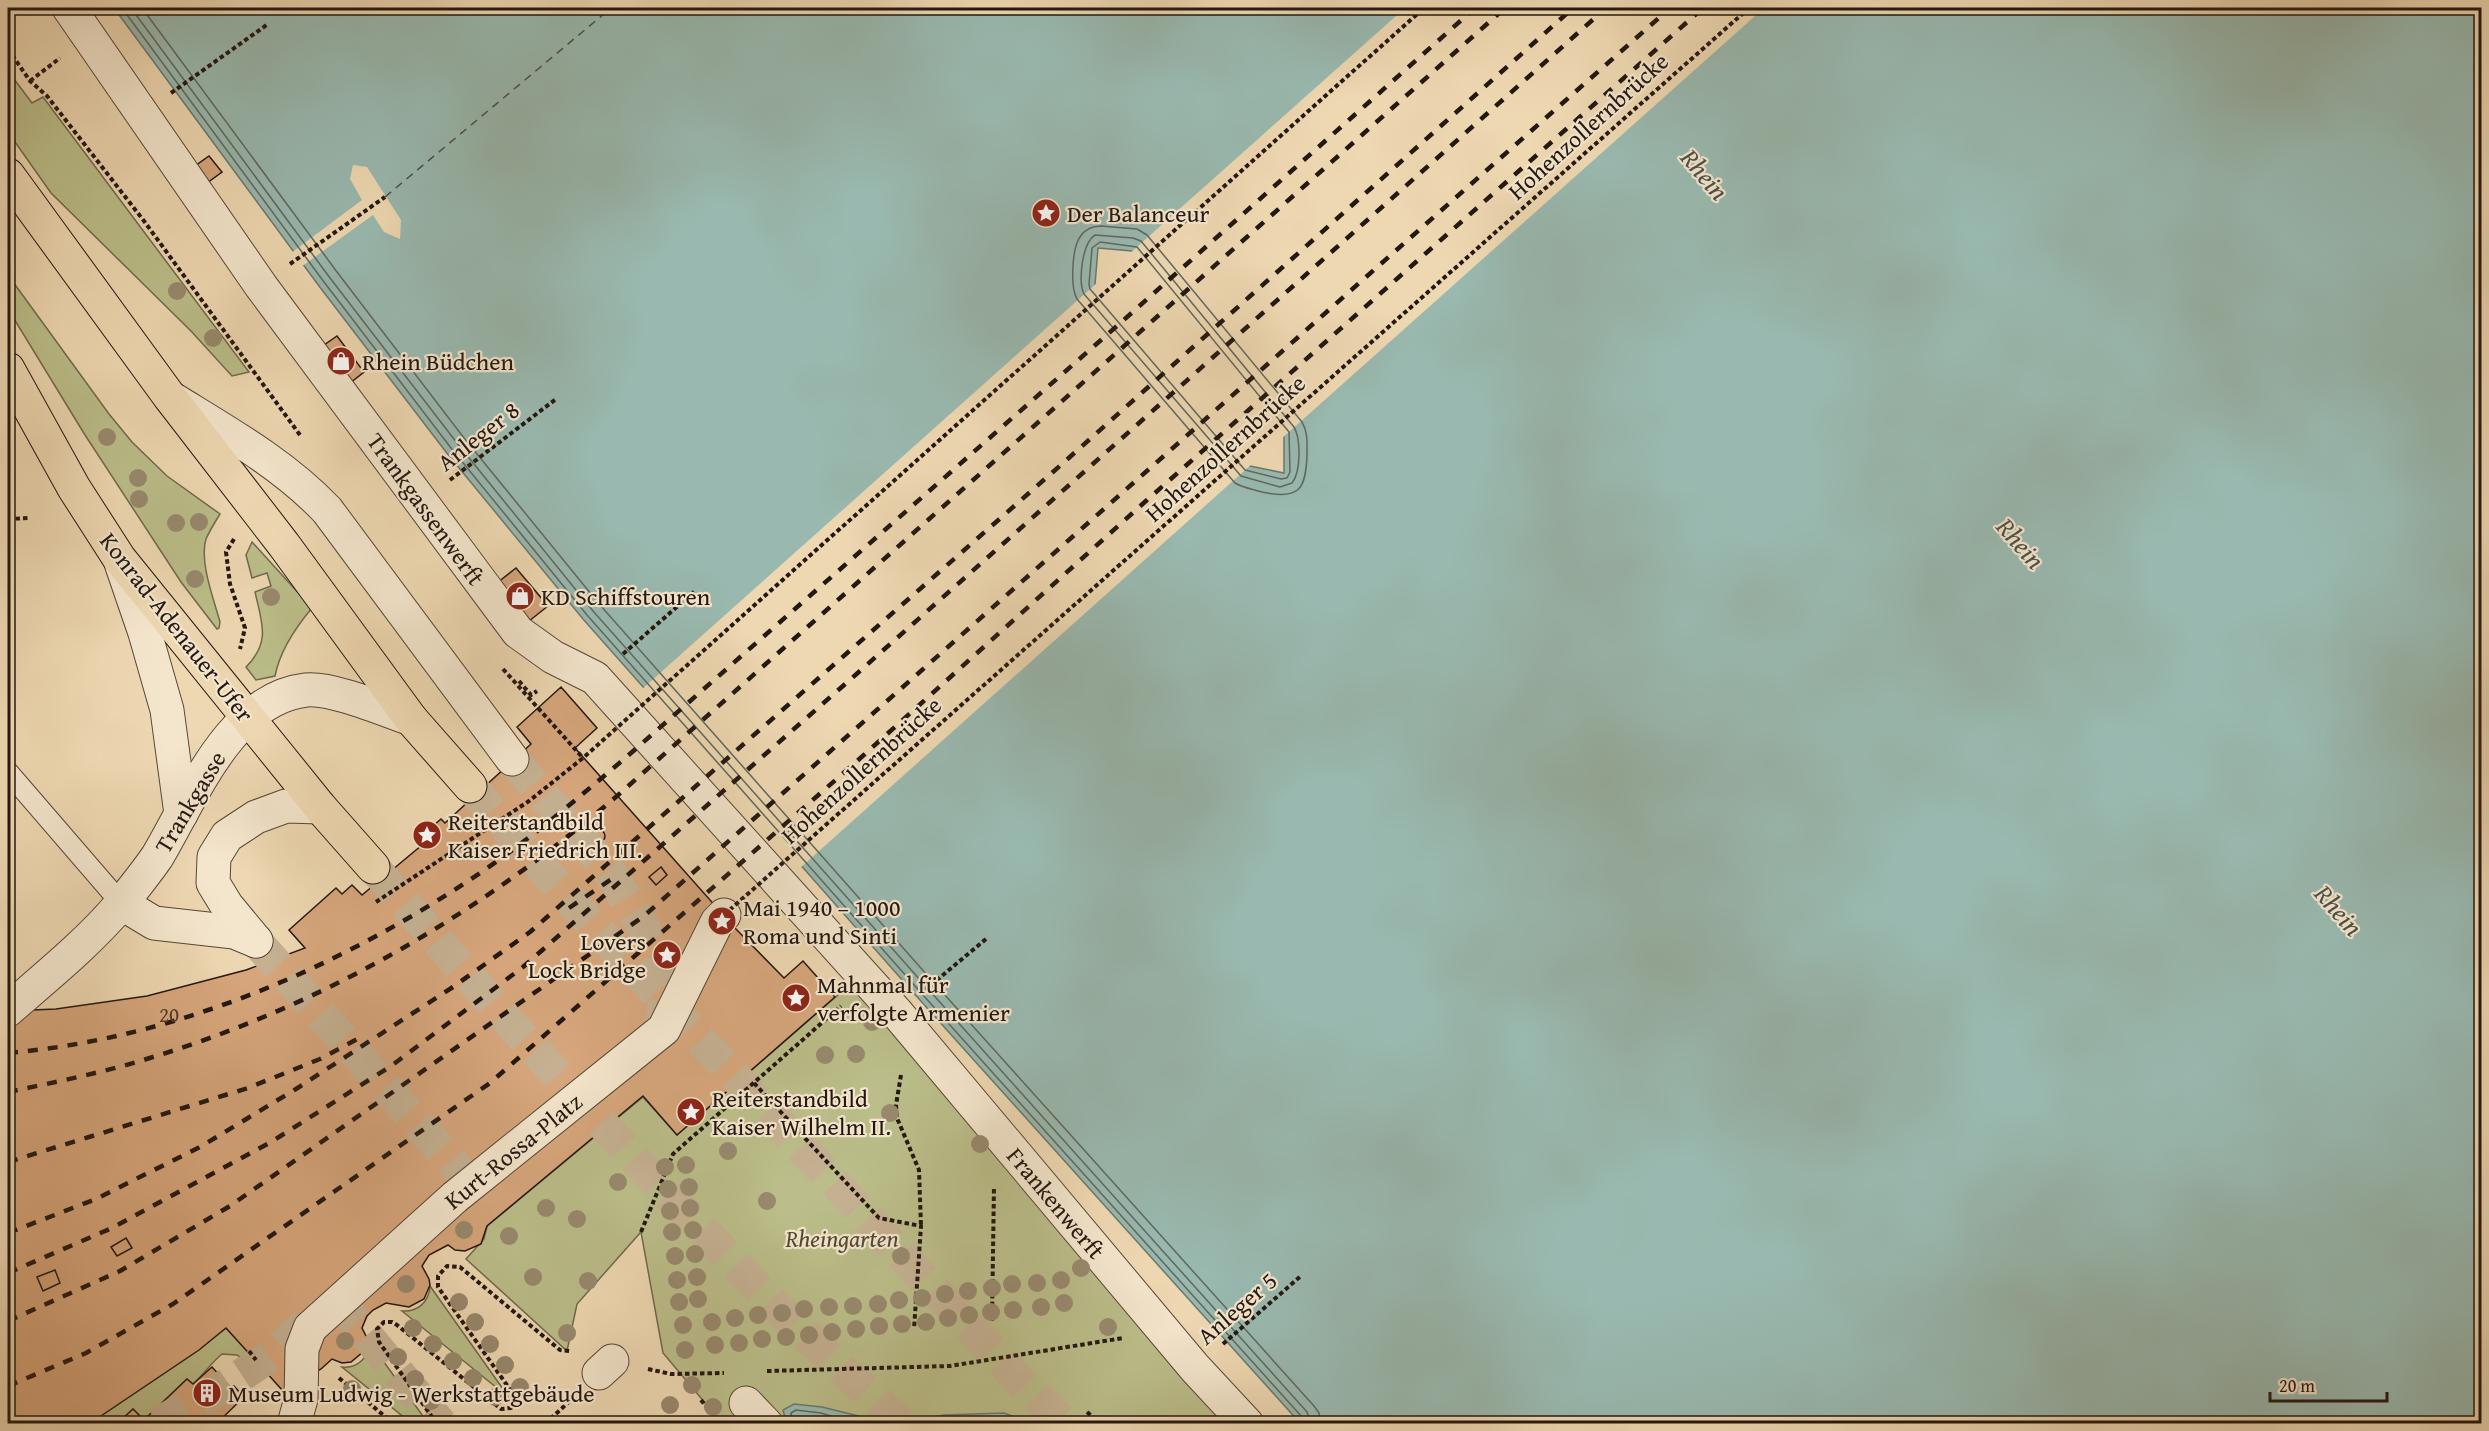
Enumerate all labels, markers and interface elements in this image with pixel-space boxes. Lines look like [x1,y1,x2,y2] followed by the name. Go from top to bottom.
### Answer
[1500,44,1676,208] street label: Hohenzollernbrücke
[1671,139,1738,209] water label: Rhein
[1067,196,1209,231] place label: Der Balanceur
[1030,197,1062,229] place icon: Der Balanceur
[362,344,514,379] place label: Rhein Büdchen
[325,345,357,377] shop icon: Rhein Büdchen
[1137,366,1313,530] street label: Hohenzollernbrücke
[429,393,527,479] street label: Anleger 8
[359,425,494,593] street label: Trankgassenwerft
[1987,508,2055,577] water label: Rhein
[92,525,262,729] street label: Konrad-Adenauer-Ufer
[541,579,711,614] place label: KD Schiffstouren
[504,580,536,612] shop icon: KD Schiffstouren
[773,688,949,852] street label: Hohenzollernbrücke
[146,744,234,860] street label: Trankgasse
[448,804,642,867] place label: Reiterstandbild Kaiser Friedrich III.
[411,819,443,851] place icon: Reiterstandbild Kaiser Friedrich III.
[2305,875,2373,944] water label: Rhein
[743,890,900,953] place label: Mai 1940 – 1000 Roma und Sinti
[706,905,738,937] place icon: Mai 1940 – 1000 Roma und Sinti
[528,924,646,987] place label: Lovers Lock Bridge
[651,939,683,971] place icon: Lovers Lock Bridge
[817,967,1010,1030] place label: Mahnmal für verfolgte Armenier
[780,982,812,1014] place icon: Mahnmal für verfolgte Armenier
[159,999,179,1030] house number: 20
[712,1081,891,1144] place label: Reiterstandbild Kaiser Wilhelm II.
[437,1084,589,1218] street label: Kurt-Rossa-Platz
[675,1096,707,1128] place icon: Reiterstandbild Kaiser Wilhelm II.
[999,1139,1114,1267] street label: Frankenwerft
[784,1221,899,1256] park label: Rheingarten
[1189,1263,1285,1353] street label: Anleger 5
[2270,1365,2387,1403] scale bar
[2279,1372,2315,1399] text: 20 m
[228,1376,594,1411] place label: Museum Ludwig - Werkstattgebäude
[191,1377,223,1409] building icon: Museum Ludwig - Werkstattgebäude

